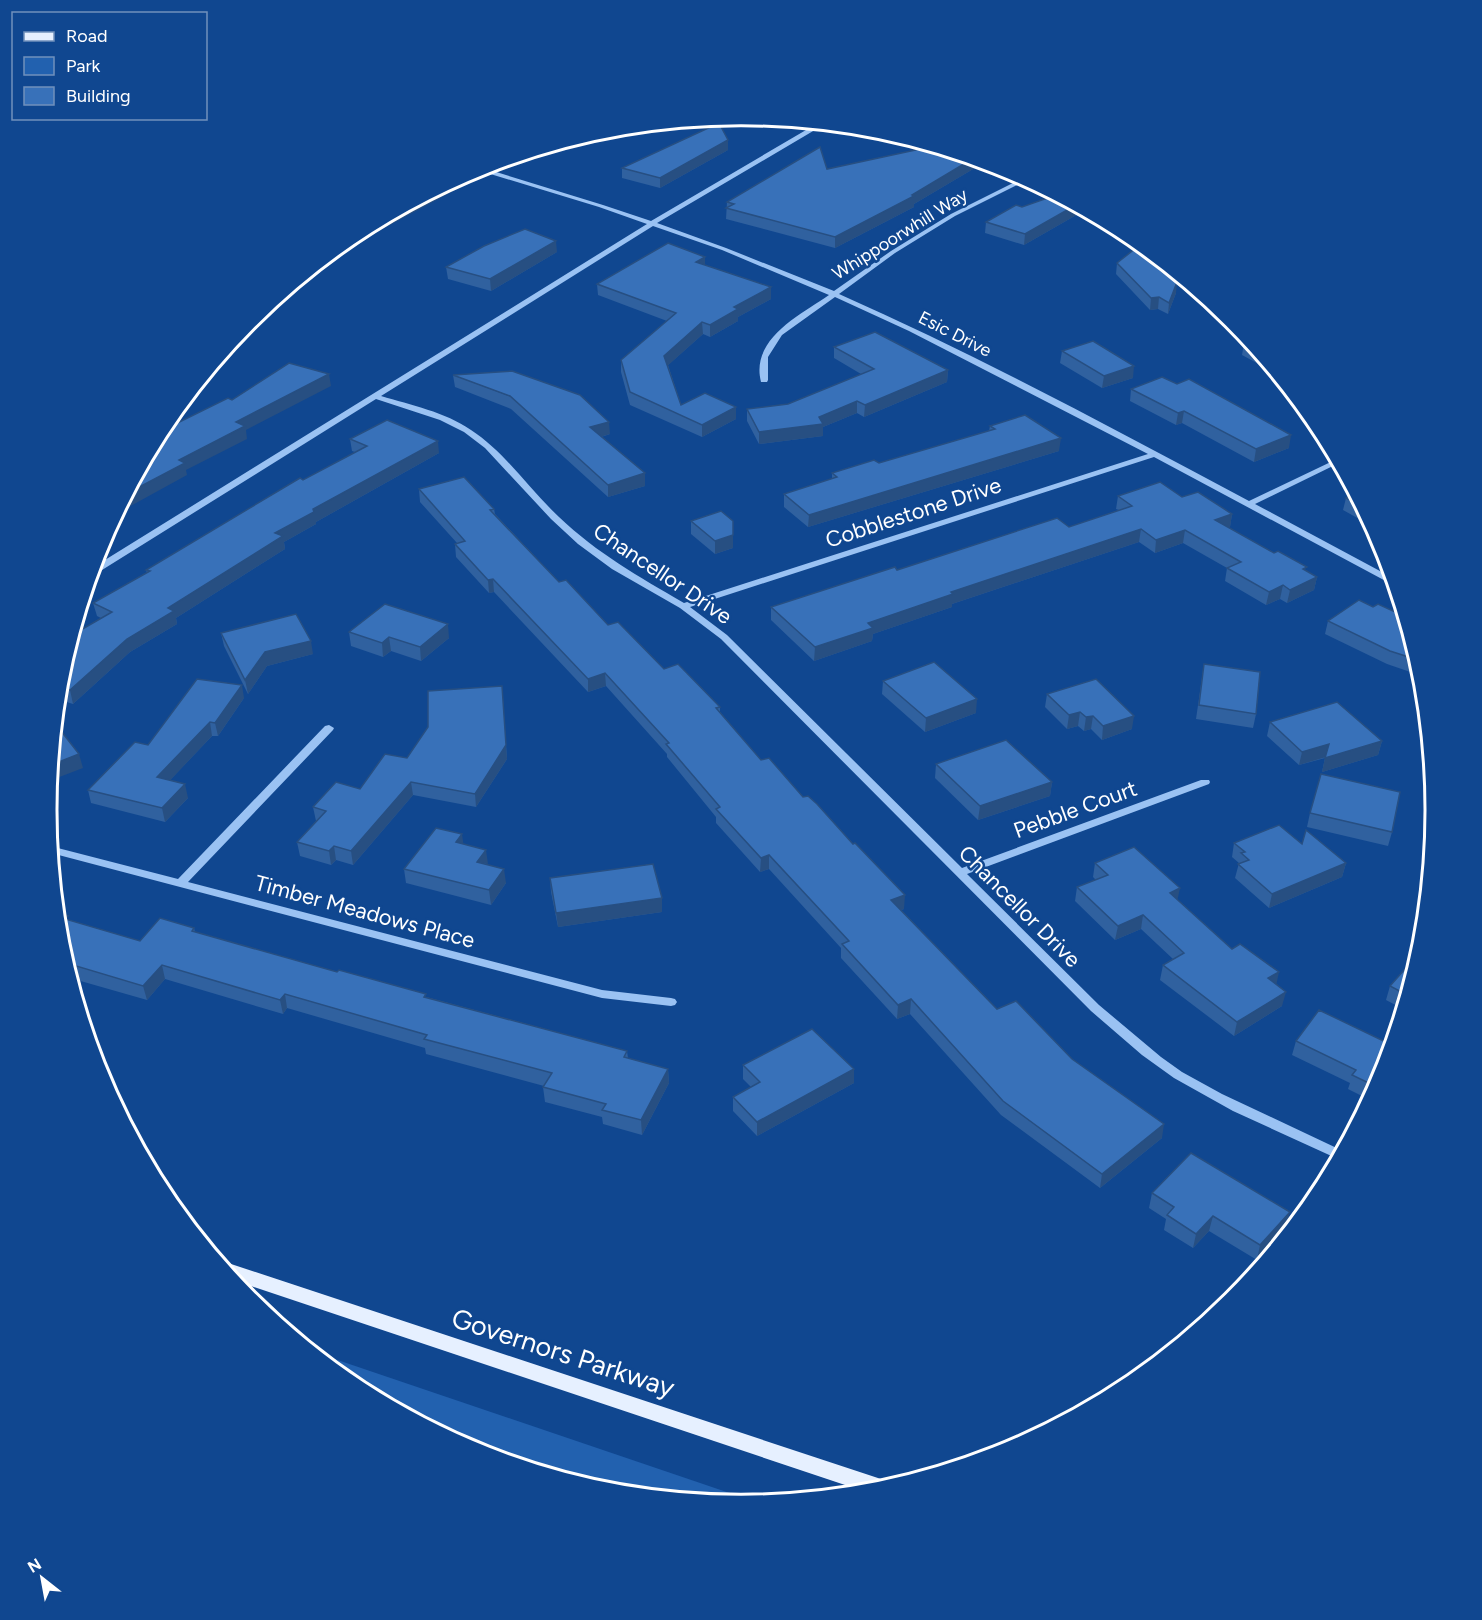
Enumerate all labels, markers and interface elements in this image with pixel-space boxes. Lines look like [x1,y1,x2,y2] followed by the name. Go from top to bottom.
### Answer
[12,12,207,120] legend
[66,25,107,47] text: Road
[66,55,101,77] text: Park
[66,85,131,107] text: Building
[828,183,972,285] street label: Whippoorwhill Way
[915,306,995,362] street label: Esic Drive
[822,471,1004,554] street label: Cobblestone Drive
[588,517,737,630] street label: Chancellor Drive
[1010,775,1141,844] street label: Pebble Court
[953,840,1086,973] street label: Chancellor Drive
[252,869,478,954] street label: Timber Meadows Place
[447,1301,679,1404] street label: Governors Parkway
[12,1548,72,1608] north arrow
[24,1554,45,1577] text: N

